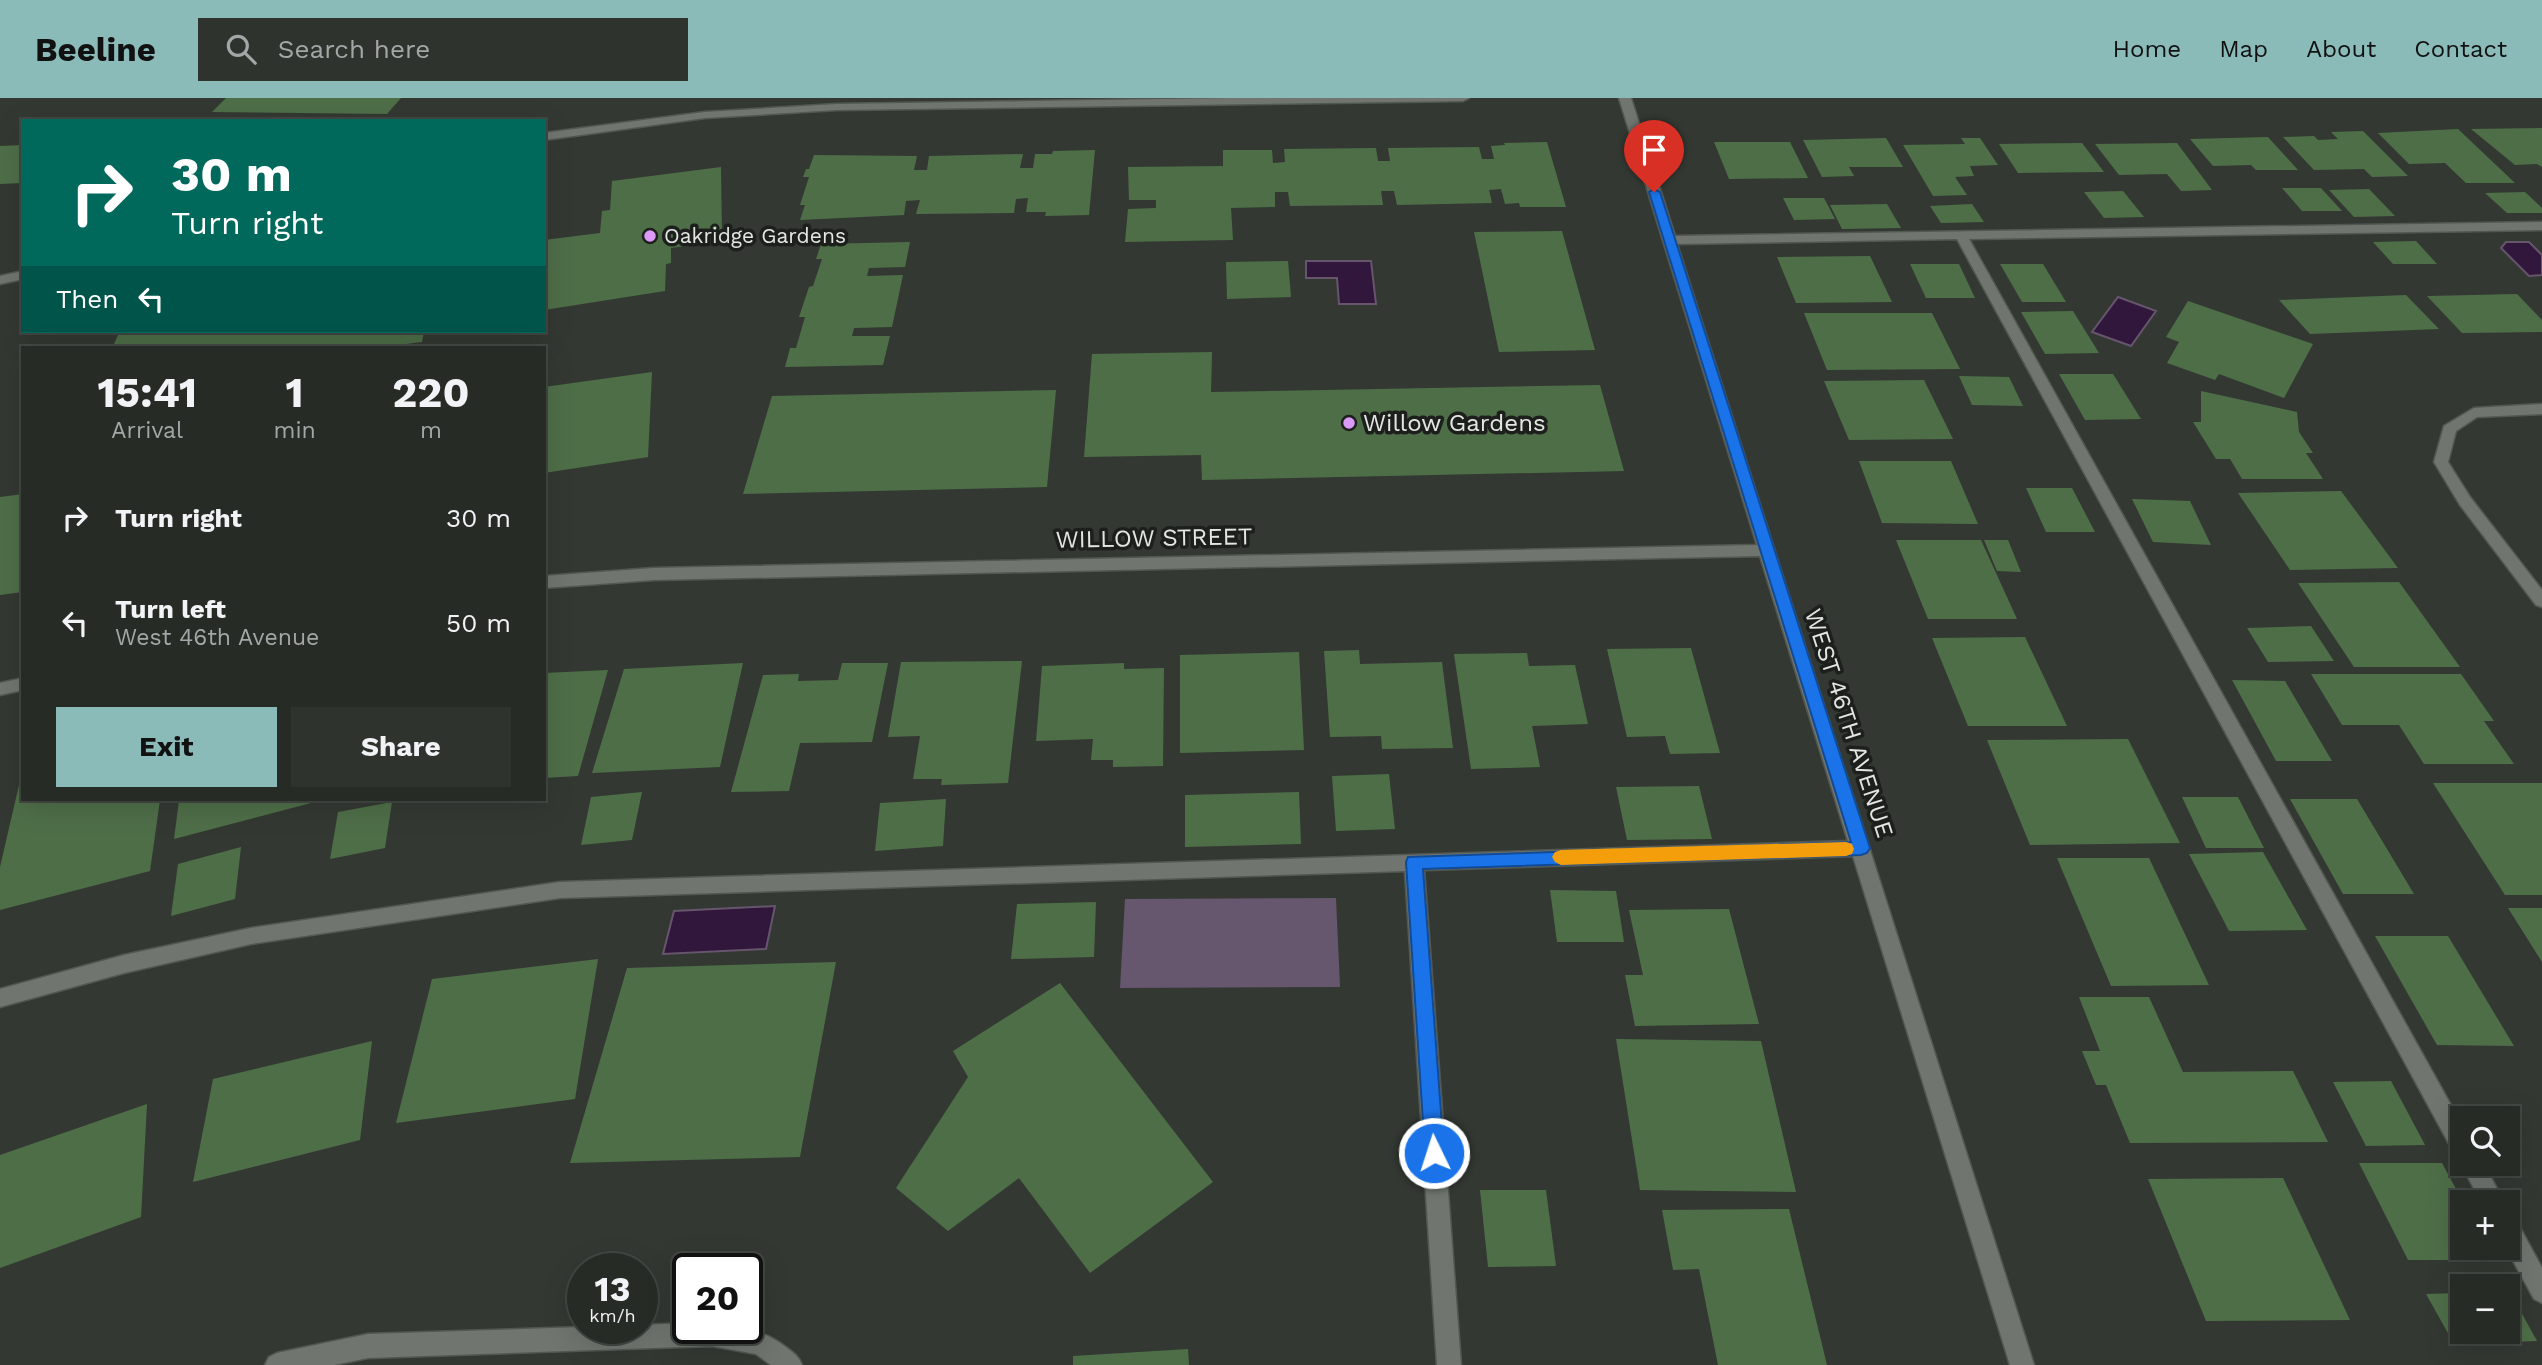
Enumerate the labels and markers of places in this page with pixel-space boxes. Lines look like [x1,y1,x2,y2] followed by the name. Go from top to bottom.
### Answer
[1624,120,1684,192] pin
[664,223,846,248] place label: Oakridge Gardens
[642,228,658,244] marker: Oakridge Gardens
[1363,409,1546,437] place label: Willow Gardens
[1341,415,1357,431] marker: Willow Gardens

